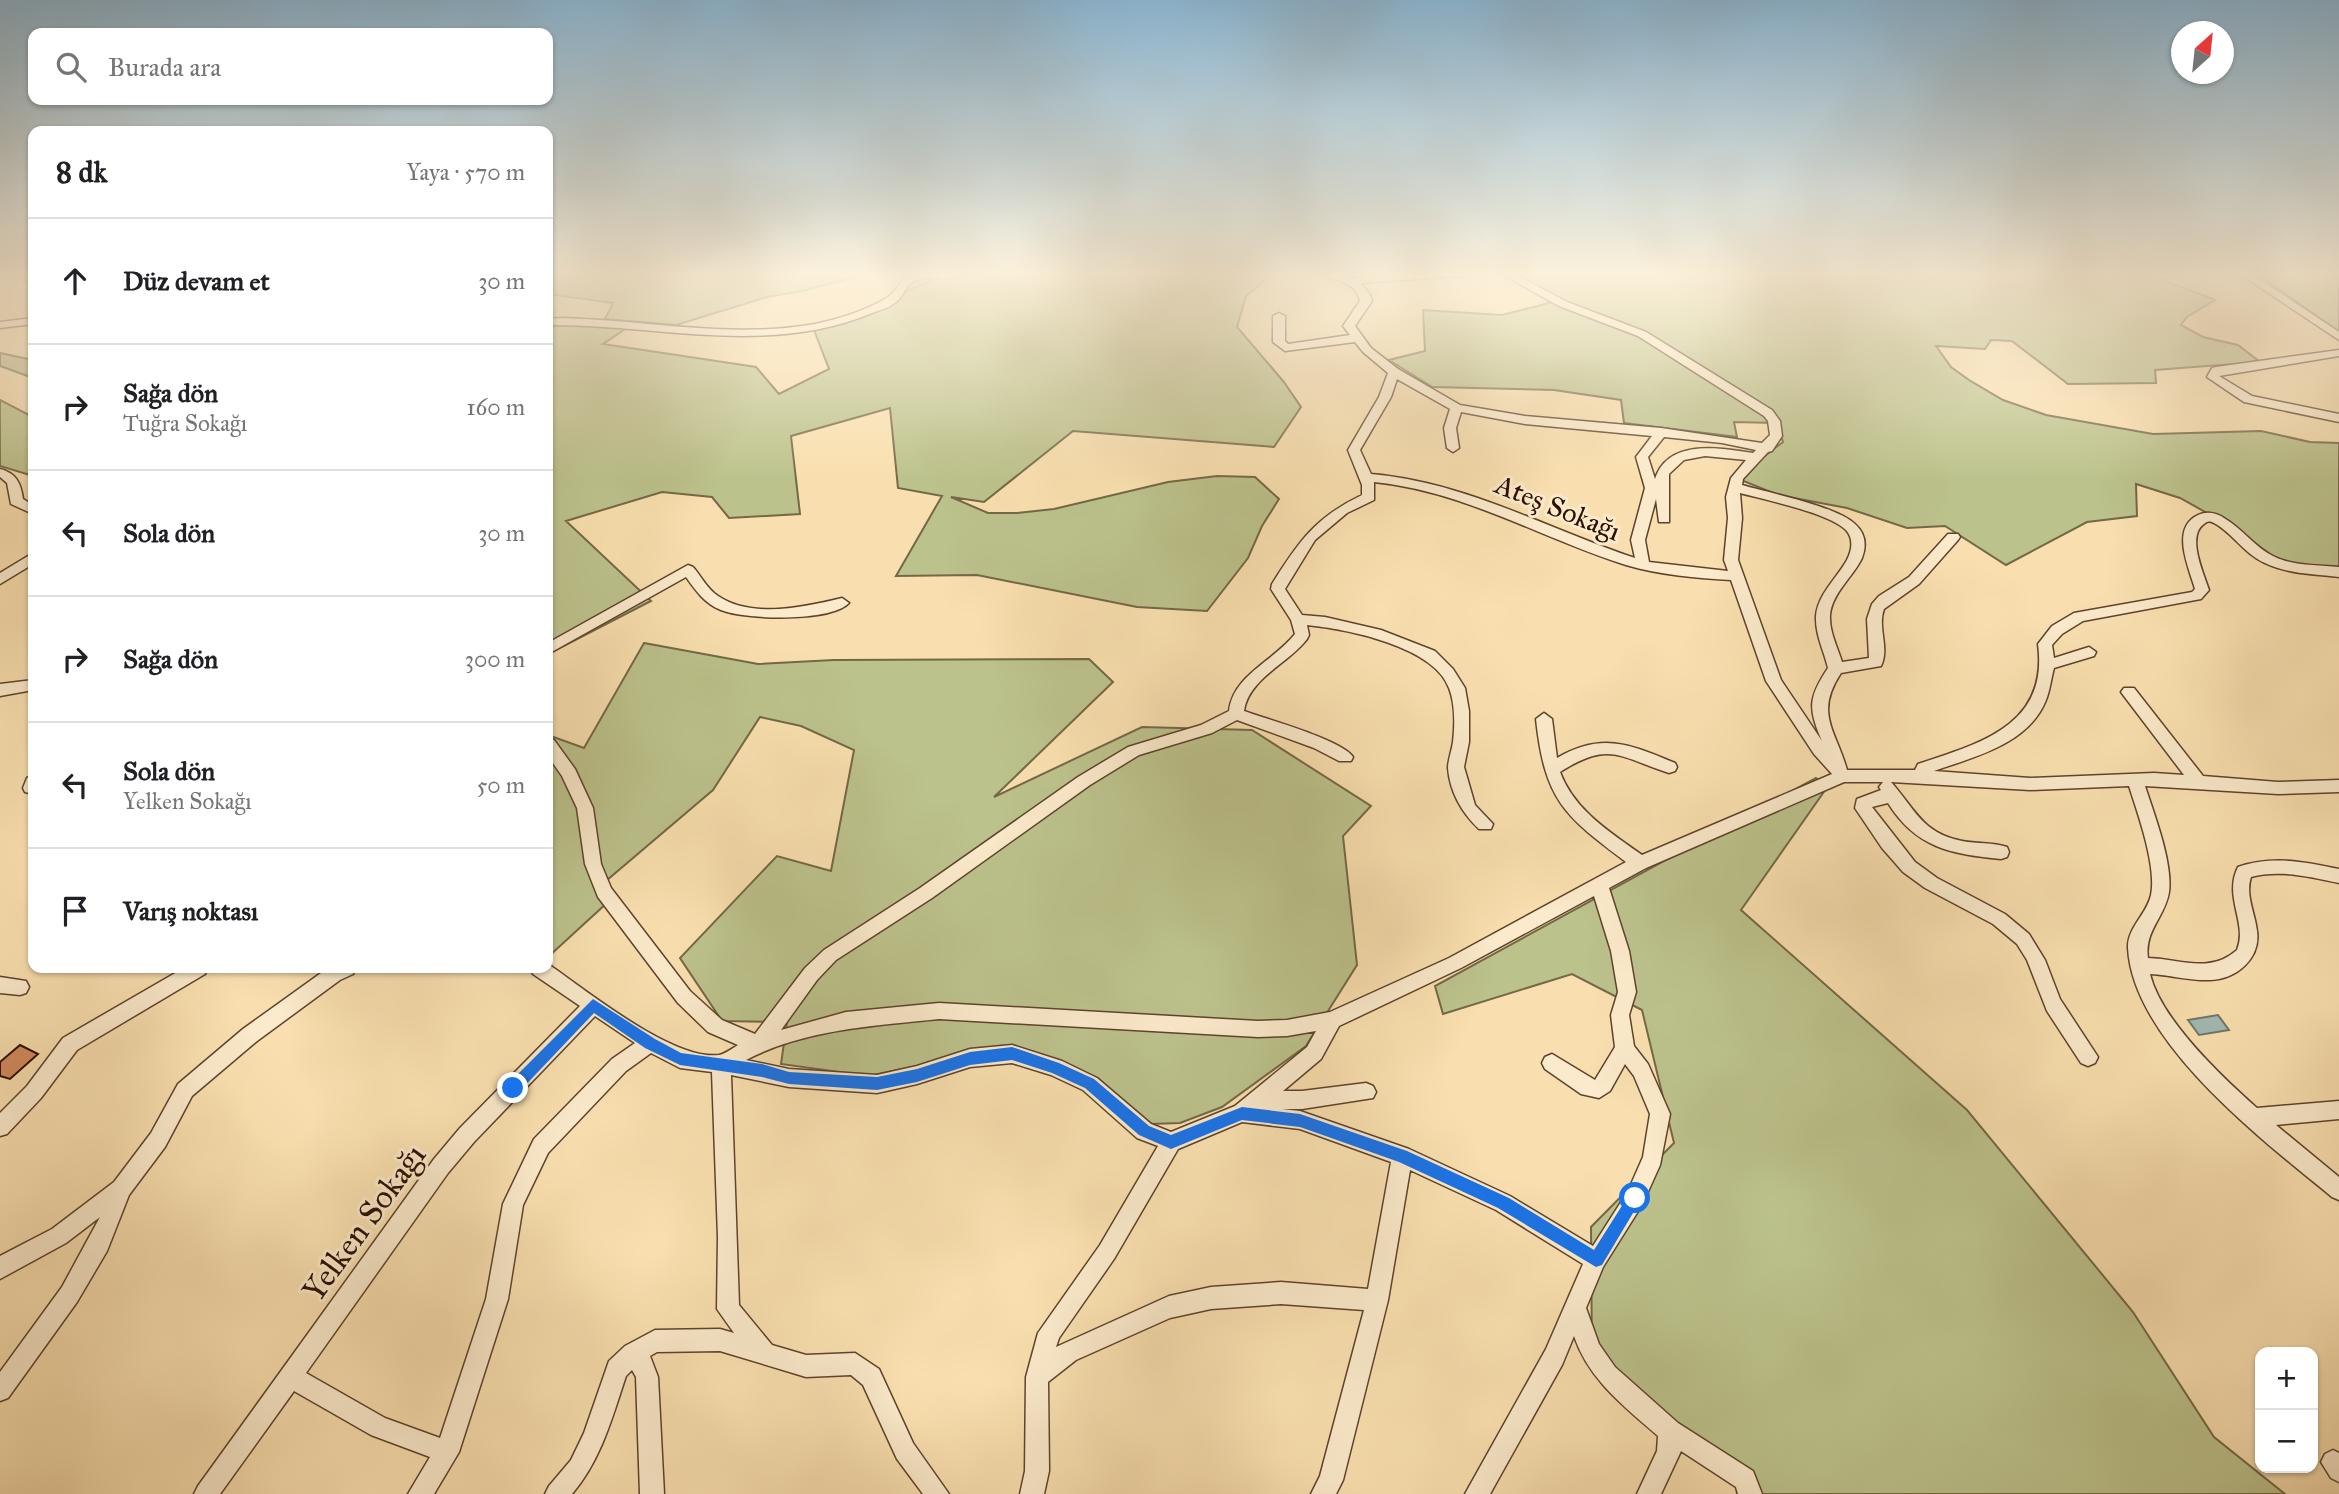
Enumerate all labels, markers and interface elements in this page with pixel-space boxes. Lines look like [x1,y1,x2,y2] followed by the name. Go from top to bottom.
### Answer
[2171,21,2234,84] north arrow
[28,28,553,105] search box
[52,48,90,86] icon: search
[108,51,221,83] text: Burada ara
[56,154,107,190] text: 8 dk
[406,158,525,186] text: Yaya · 570 m
[56,262,94,300] icon: ahead
[123,265,270,297] text: Düz devam et
[478,267,525,295] text: 30 m
[123,377,218,409] text: Sağa dön
[56,388,94,426] icon: right
[467,393,525,421] text: 160 m
[123,409,247,437] text: Tuğra Sokağı
[1489,466,1626,549] street label: Ateş Sokağı
[56,514,94,552] icon: left
[123,517,215,549] text: Sola dön
[478,519,525,547] text: 30 m
[56,640,94,678] icon: right
[123,643,218,675] text: Sağa dön
[465,645,525,673] text: 300 m
[123,755,215,787] text: Sola dön
[56,766,94,804] icon: left
[477,771,525,799] text: 50 m
[123,787,252,815] text: Yelken Sokağı
[56,892,94,930] icon: arrive
[123,895,258,927] text: Varış noktası
[497,1072,528,1103] route end
[293,1136,434,1309] street label: Yelken Sokağı
[1619,1182,1650,1213] route start
[2255,1347,2318,1473] map controls
[2255,1347,2318,1410] button: +
[2255,1410,2318,1473] button: −

